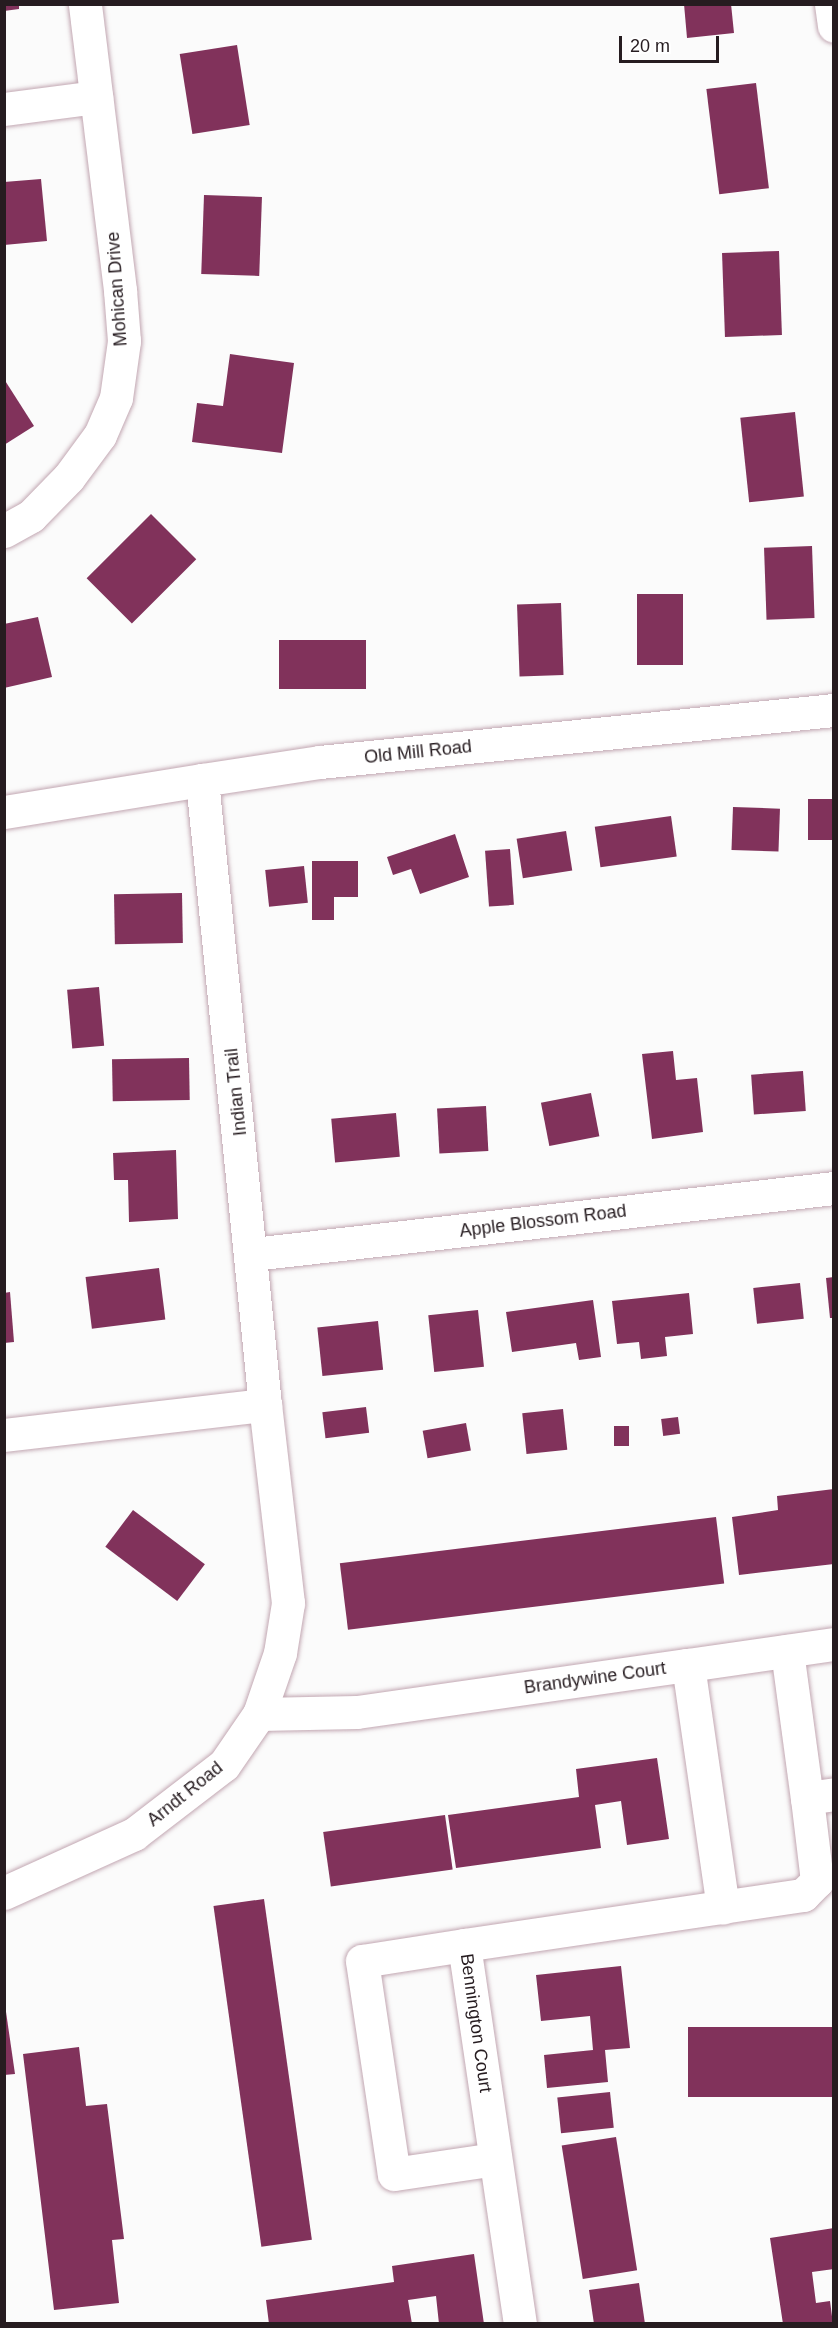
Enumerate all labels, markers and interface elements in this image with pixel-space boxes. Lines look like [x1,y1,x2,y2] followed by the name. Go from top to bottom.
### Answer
[622,24,722,62] scale bar
[630,36,670,56] text: 20 m
[102,231,132,347] street label: Mohican Drive
[363,736,473,768] street label: Old Mill Road
[221,1047,251,1137] street label: Indian Trail
[458,1200,628,1242] street label: Apple Blossom Road
[523,1657,667,1699] street label: Brandywine Court
[143,1757,227,1831] street label: Arndt Road
[456,1952,496,2094] street label: Bennington Court

